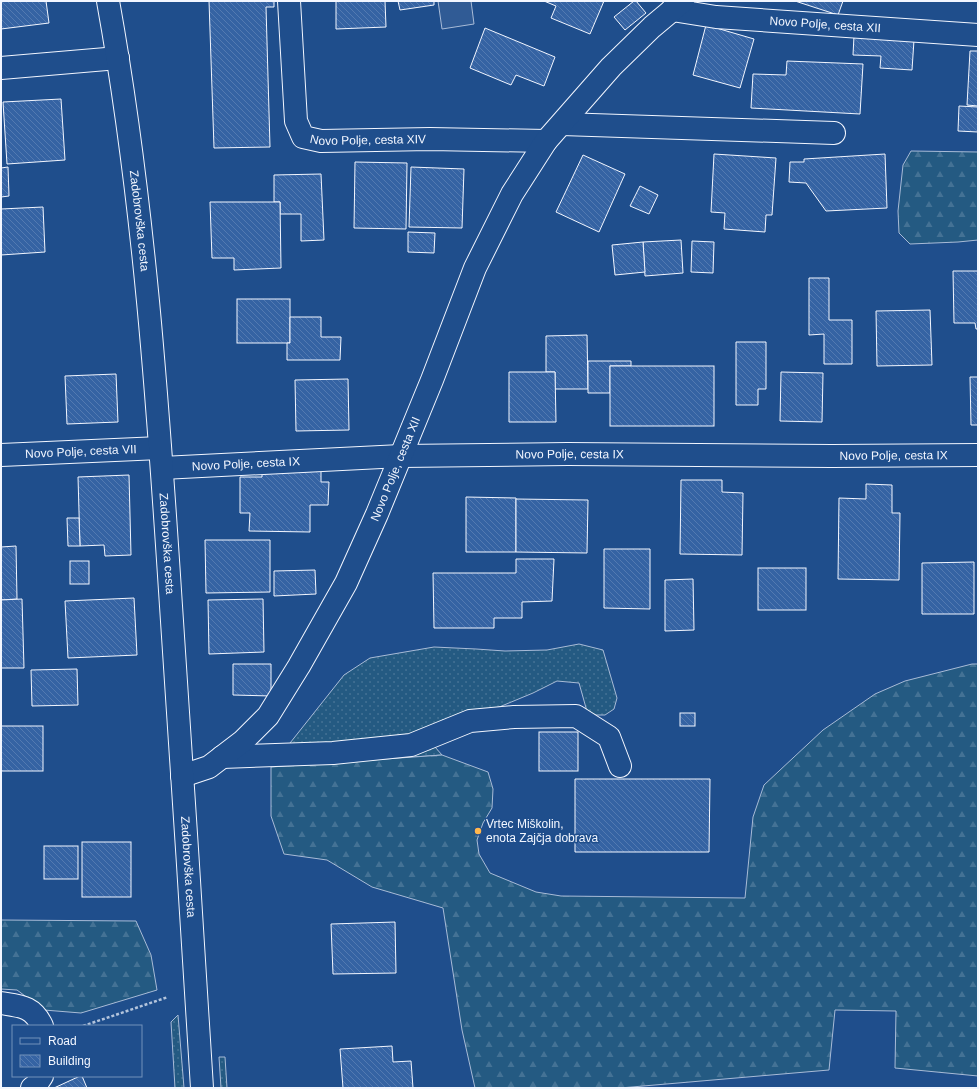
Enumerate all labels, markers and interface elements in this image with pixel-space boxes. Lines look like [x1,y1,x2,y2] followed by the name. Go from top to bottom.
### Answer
[769,14,881,35] street label: Novo Polje, cesta XII
[309,132,426,148] street label: Novo Polje, cesta XIV
[127,169,152,272] street label: Zadobrovška cesta
[368,415,423,523] street label: Novo Polje, cesta XII
[25,442,137,461] street label: Novo Polje, cesta VII
[515,447,624,462] street label: Novo Polje, cesta IX
[840,448,948,463] street label: Novo Polje, cesta IX
[191,454,300,473] street label: Novo Polje, cesta IX
[157,492,177,595] street label: Zadobrovška cesta
[178,816,198,918] street label: Zadobrovška cesta
[486,817,598,845] place label: Vrtec Miškolin, enota Zajčja dobrava
[473,826,483,836] marker: Vrtec Miškolin, enota Zajčja dobrava
[12,1025,142,1077] legend
[48,1034,77,1048] text: Road
[48,1054,91,1068] text: Building

